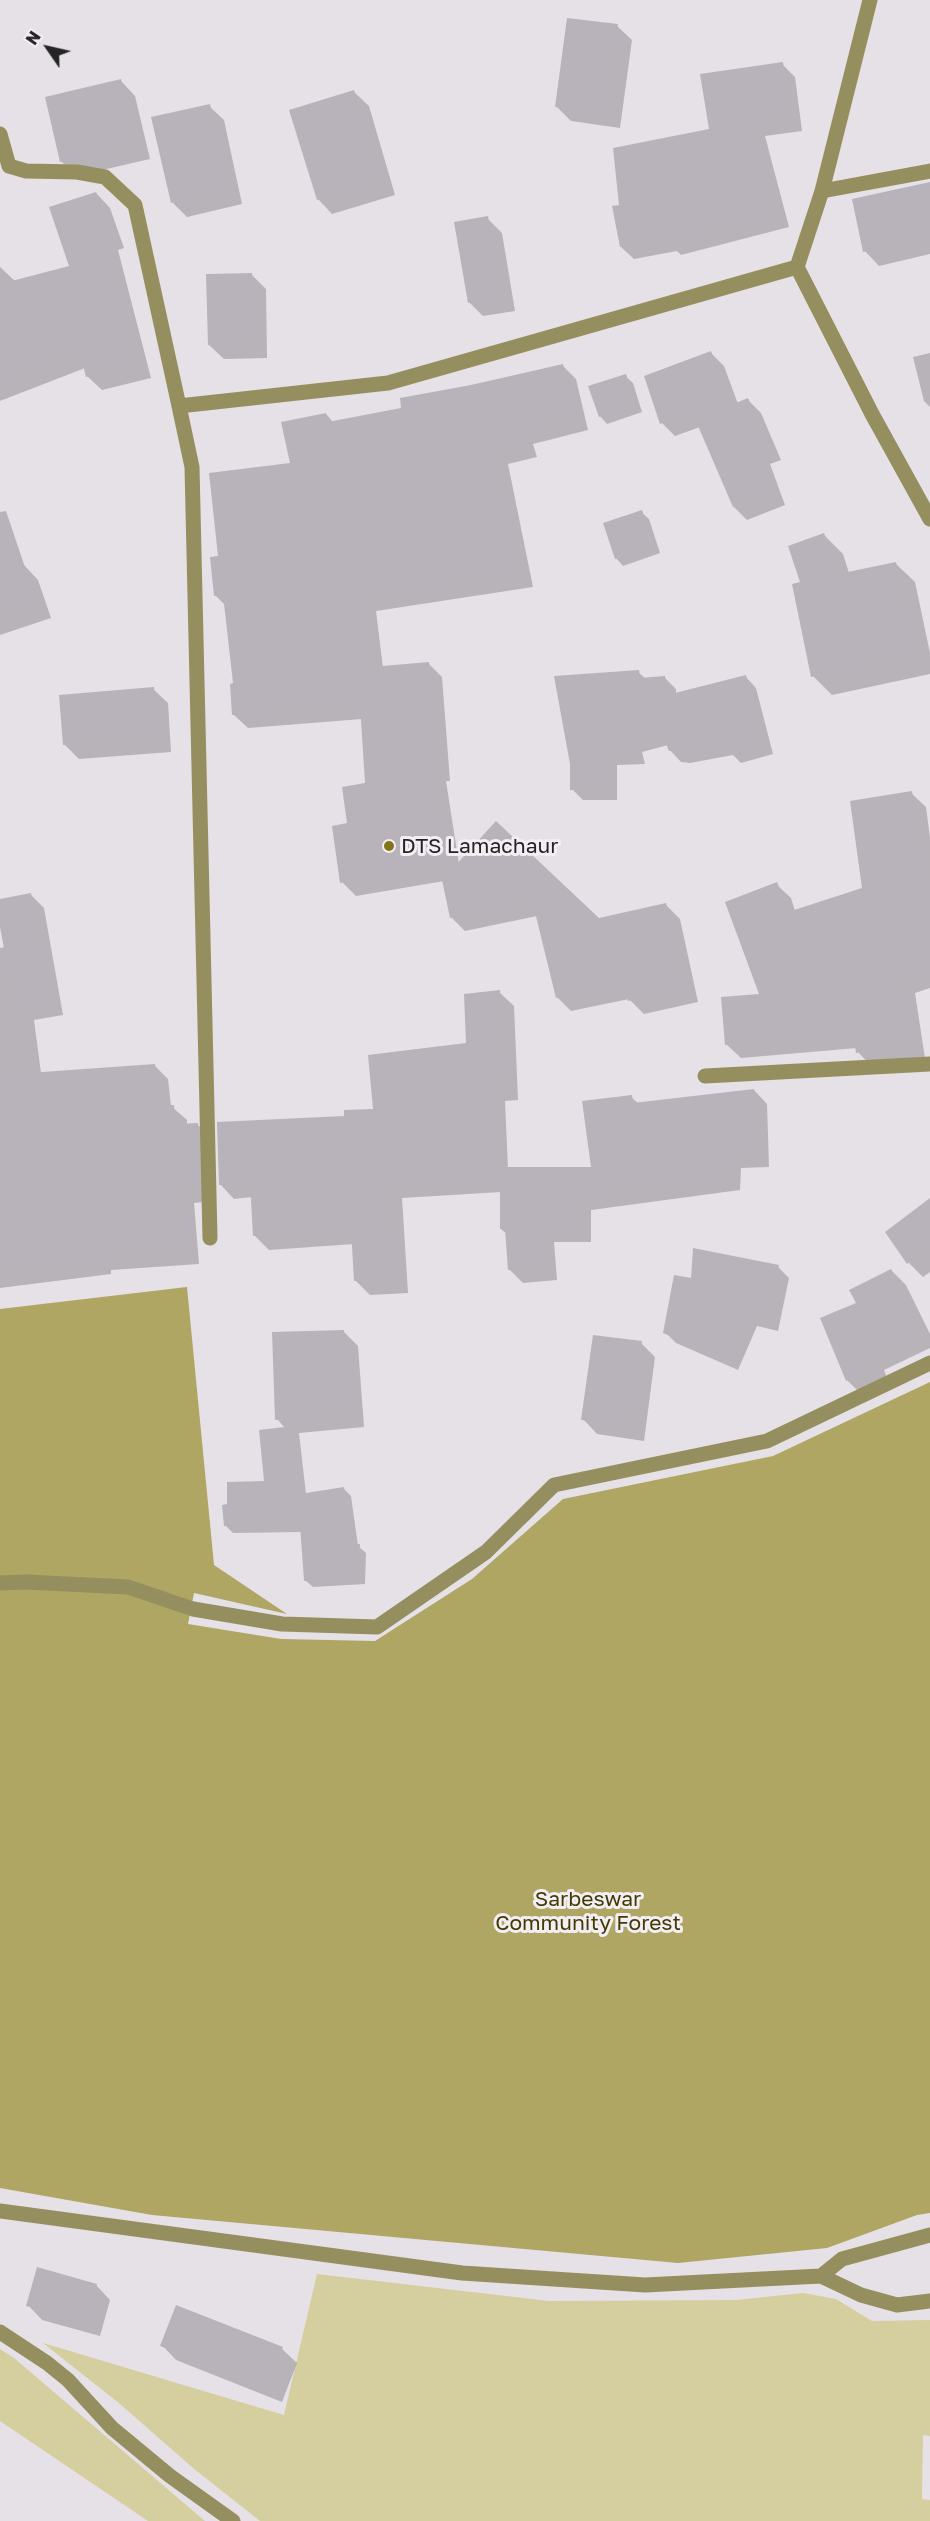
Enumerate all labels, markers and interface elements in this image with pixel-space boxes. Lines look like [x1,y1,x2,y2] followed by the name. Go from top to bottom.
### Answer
[18,18,78,78] north arrow
[21,27,45,49] text: N
[401,833,558,859] place label: DTS Lamachaur
[382,839,396,853] marker: DTS Lamachaur
[495,1886,681,1936] park label: Sarbeswar Community Forest

